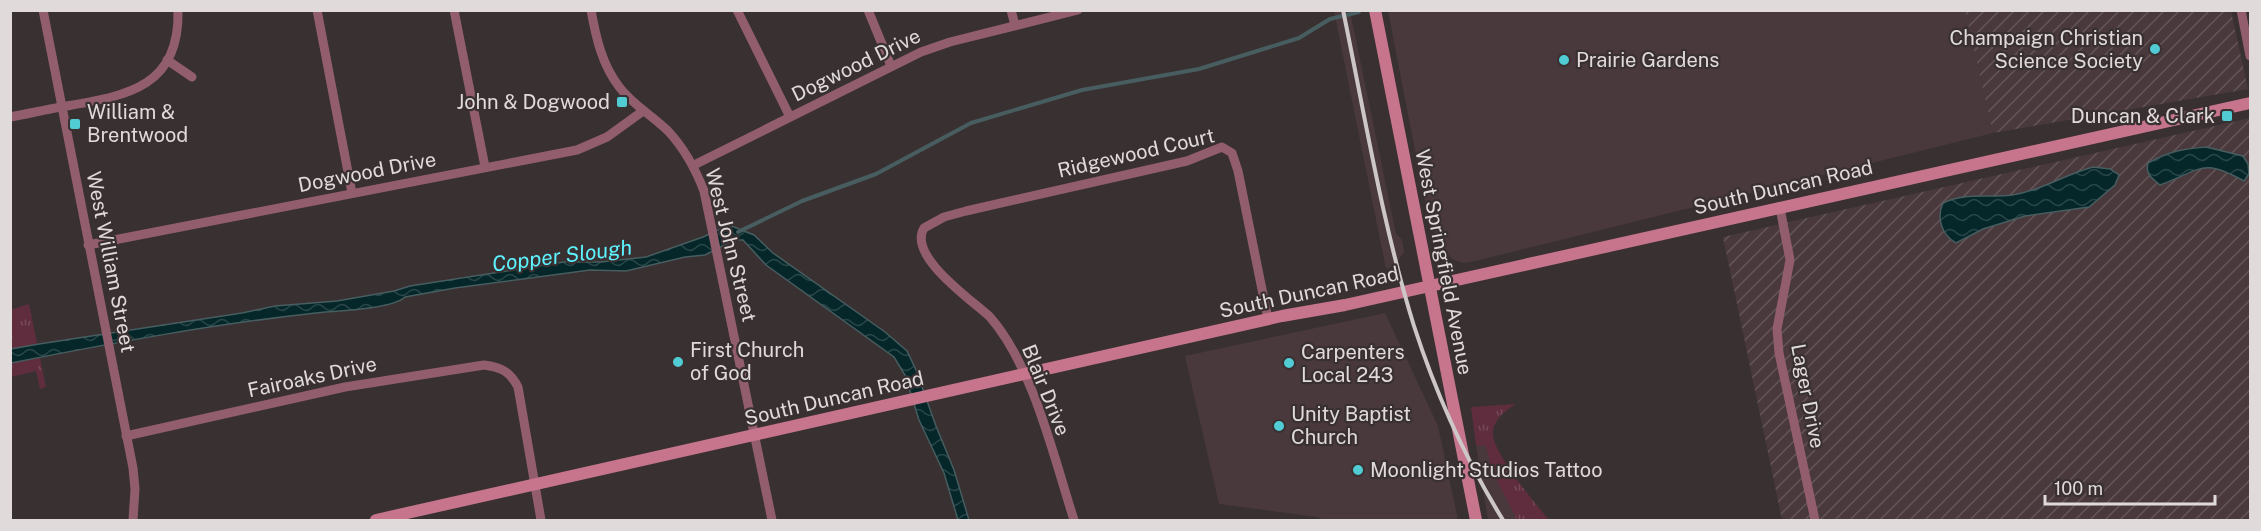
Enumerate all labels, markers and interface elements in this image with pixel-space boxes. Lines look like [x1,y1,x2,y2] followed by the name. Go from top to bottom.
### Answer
[788,23,924,107] street label: Dogwood Drive
[1949,26,2143,73] place label: Champaign Christian Science Society
[2148,42,2162,56] marker: Champaign Christian Science Society
[1576,48,1719,72] place label: Prairie Gardens
[1557,53,1571,67] marker: Prairie Gardens
[456,90,610,114] place label: John & Dogwood
[615,95,629,109] marker: John & Dogwood
[87,100,188,147] place label: William & Brentwood
[2071,104,2215,128] place label: Duncan & Clark
[2220,109,2234,123] marker: Duncan & Clark
[68,117,82,131] marker: William & Brentwood
[1055,123,1217,183] street label: Ridgewood Court
[296,147,438,197] street label: Dogwood Drive
[1410,147,1478,377] street label: West Springfield Avenue
[1691,155,1875,219] street label: South Duncan Road
[700,166,762,324] street label: West John Street
[82,169,140,355] street label: West William Street
[490,235,633,277] water label: Copper Slough
[1217,261,1401,323] street label: South Duncan Road
[690,338,804,385] place label: First Church of God
[1301,340,1405,387] place label: Carpenters Local 243
[1017,341,1075,439] street label: Blair Drive
[1786,342,1830,450] street label: Lager Drive
[245,352,379,402] street label: Fairoaks Drive
[671,355,685,369] marker: First Church of God
[1282,356,1296,370] marker: Carpenters Local 243
[742,366,926,430] street label: South Duncan Road
[1291,402,1411,449] place label: Unity Baptist Church
[1272,419,1286,433] marker: Unity Baptist Church
[1370,458,1603,482] place label: Moonlight Studios Tattoo
[1351,463,1365,477] marker: Moonlight Studios Tattoo
[2045,468,2214,506] scale bar
[2054,478,2103,499] text: 100 m

